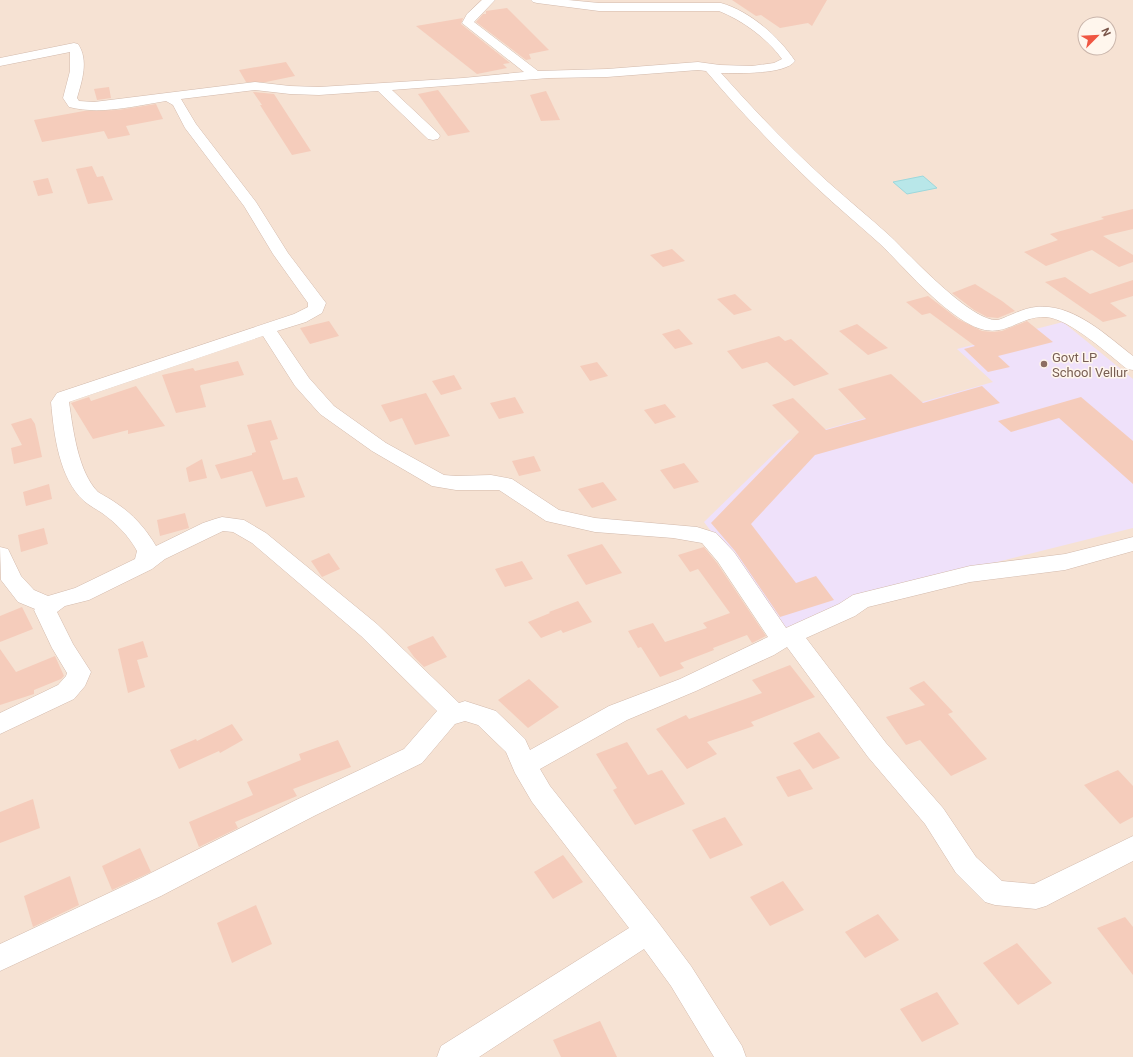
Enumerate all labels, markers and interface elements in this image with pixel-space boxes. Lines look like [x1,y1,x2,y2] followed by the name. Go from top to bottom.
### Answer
[1077,16,1117,56] north arrow
[1098,26,1113,39] text: N
[1052,350,1128,380] place label: Govt LP School Vellur
[1039,359,1049,369] marker: Govt LP School Vellur

